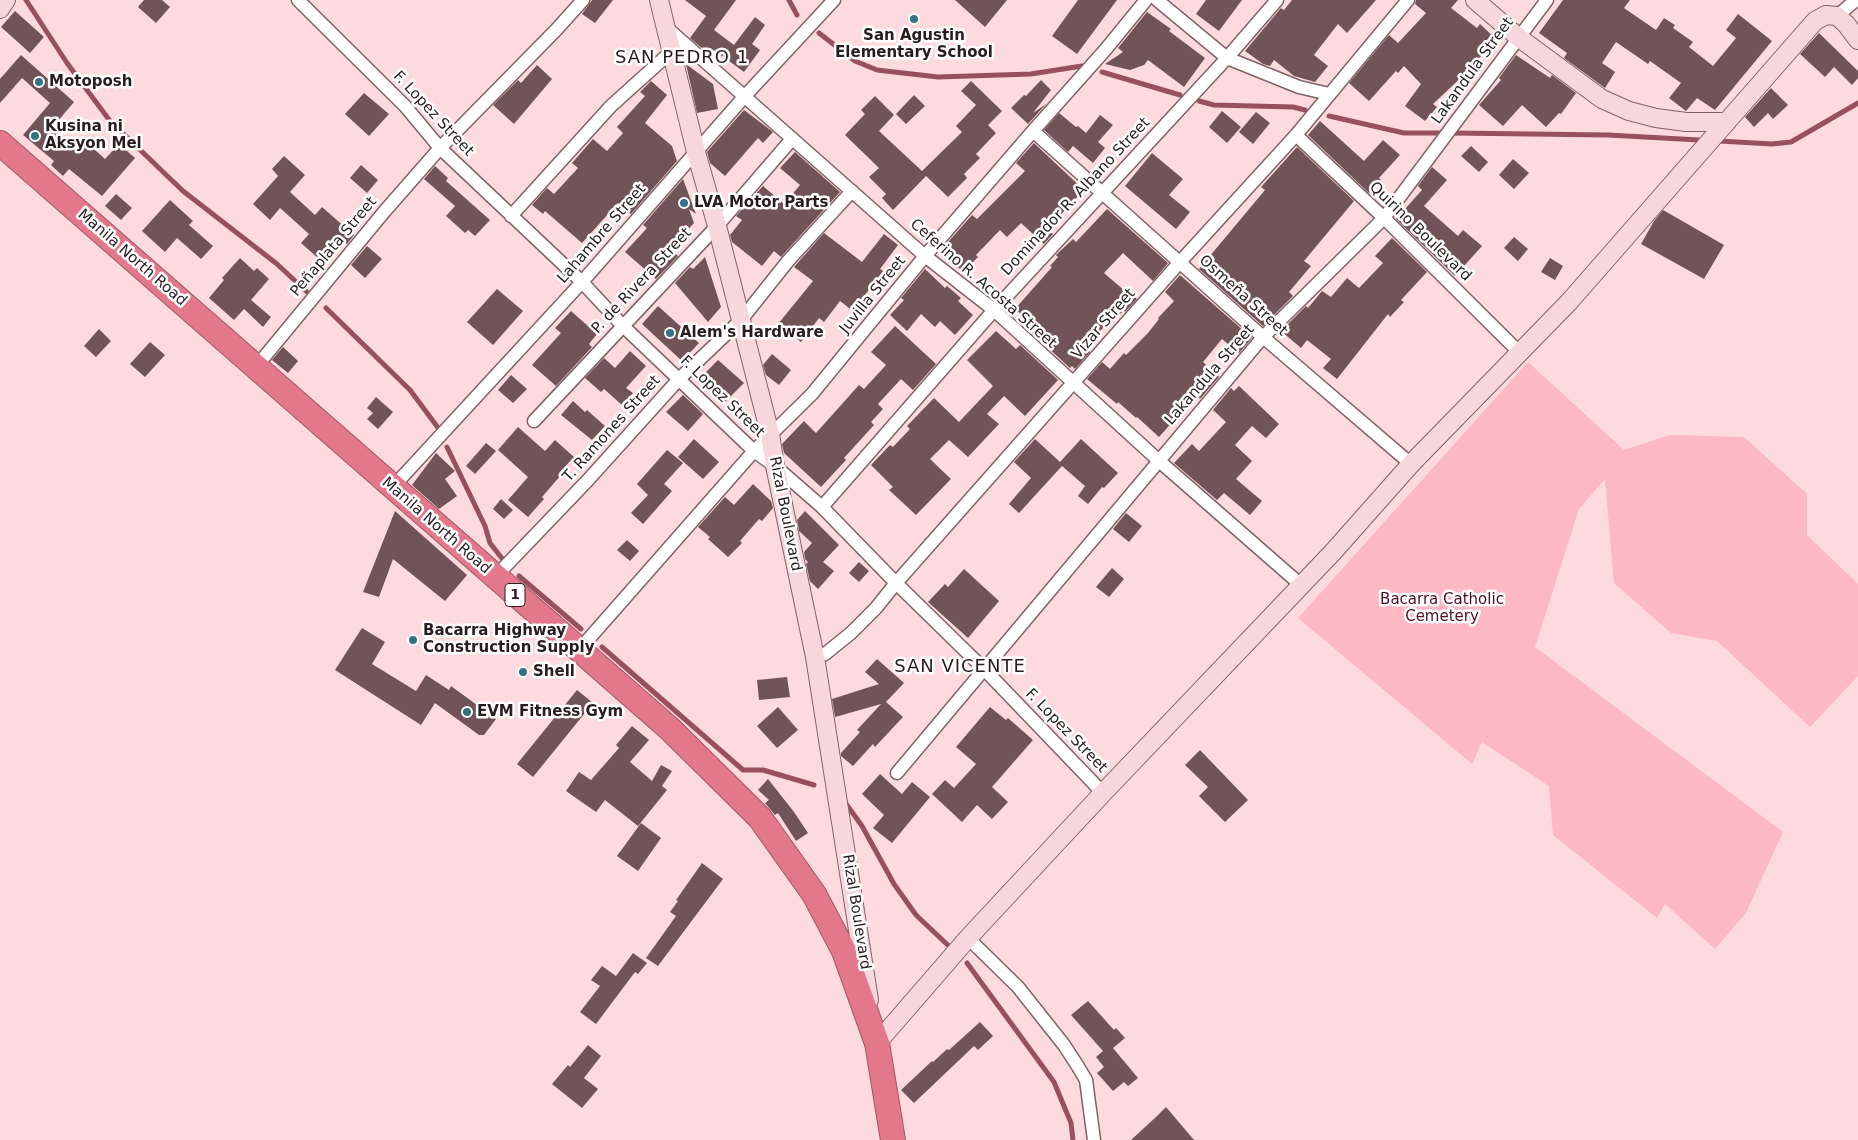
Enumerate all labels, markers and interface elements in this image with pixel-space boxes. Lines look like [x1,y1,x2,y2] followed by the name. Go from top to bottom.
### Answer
[908,13,920,25] marker: San Agustin Elementary School
[1428,14,1518,128] street label: Lakandula Street
[835,27,993,62] place label: San Agustin Elementary School
[614,47,750,69] district label: SAN PEDRO 1
[389,68,477,160] street label: F. Lopez Street
[49,73,132,91] place label: Motoposh
[33,76,45,88] marker: Motoposh
[998,114,1154,280] street label: Dominador R. Albano Street
[45,118,142,153] place label: Kusina ni Aksyon Mel
[29,130,41,142] marker: Kusina ni Aksyon Mel
[1365,179,1475,285] street label: Quirino Boulevard
[554,181,650,287] street label: Lahambre Street
[287,193,381,301] street label: Peñaplata Street
[694,194,828,212] place label: LVA Motor Parts
[678,197,690,209] marker: LVA Motor Parts
[74,206,190,310] street label: Manila North Road
[906,216,1060,352] street label: Ceferino R. Acosta Street
[588,224,696,338] street label: P. de Rivera Street
[836,252,910,338] street label: Juvilla Street
[1195,252,1291,340] street label: Osmeña Street
[1068,285,1140,363] street label: Vizar Street
[1161,321,1259,429] street label: Lakandula Street
[680,324,824,342] place label: Alem's Hardware
[664,327,676,339] marker: Alem's Hardware
[676,352,768,442] street label: F. Lopez Street
[560,372,664,486] street label: T. Ramones Street
[765,455,805,573] street label: Rizal Boulevard
[378,474,494,578] street label: Manila North Road
[505,584,525,606] road number: 1
[1380,591,1504,626] park label: Bacarra Catholic Cemetery
[423,622,594,657] place label: Bacarra Highway Construction Supply
[407,634,419,646] marker: Bacarra Highway Construction Supply
[893,656,1027,678] district label: SAN VICENTE
[533,663,575,681] place label: Shell
[517,666,529,678] marker: Shell
[1021,685,1111,777] street label: F. Lopez Street
[477,703,623,721] place label: EVM Fitness Gym
[461,706,473,718] marker: EVM Fitness Gym
[838,853,874,971] street label: Rizal Boulevard

